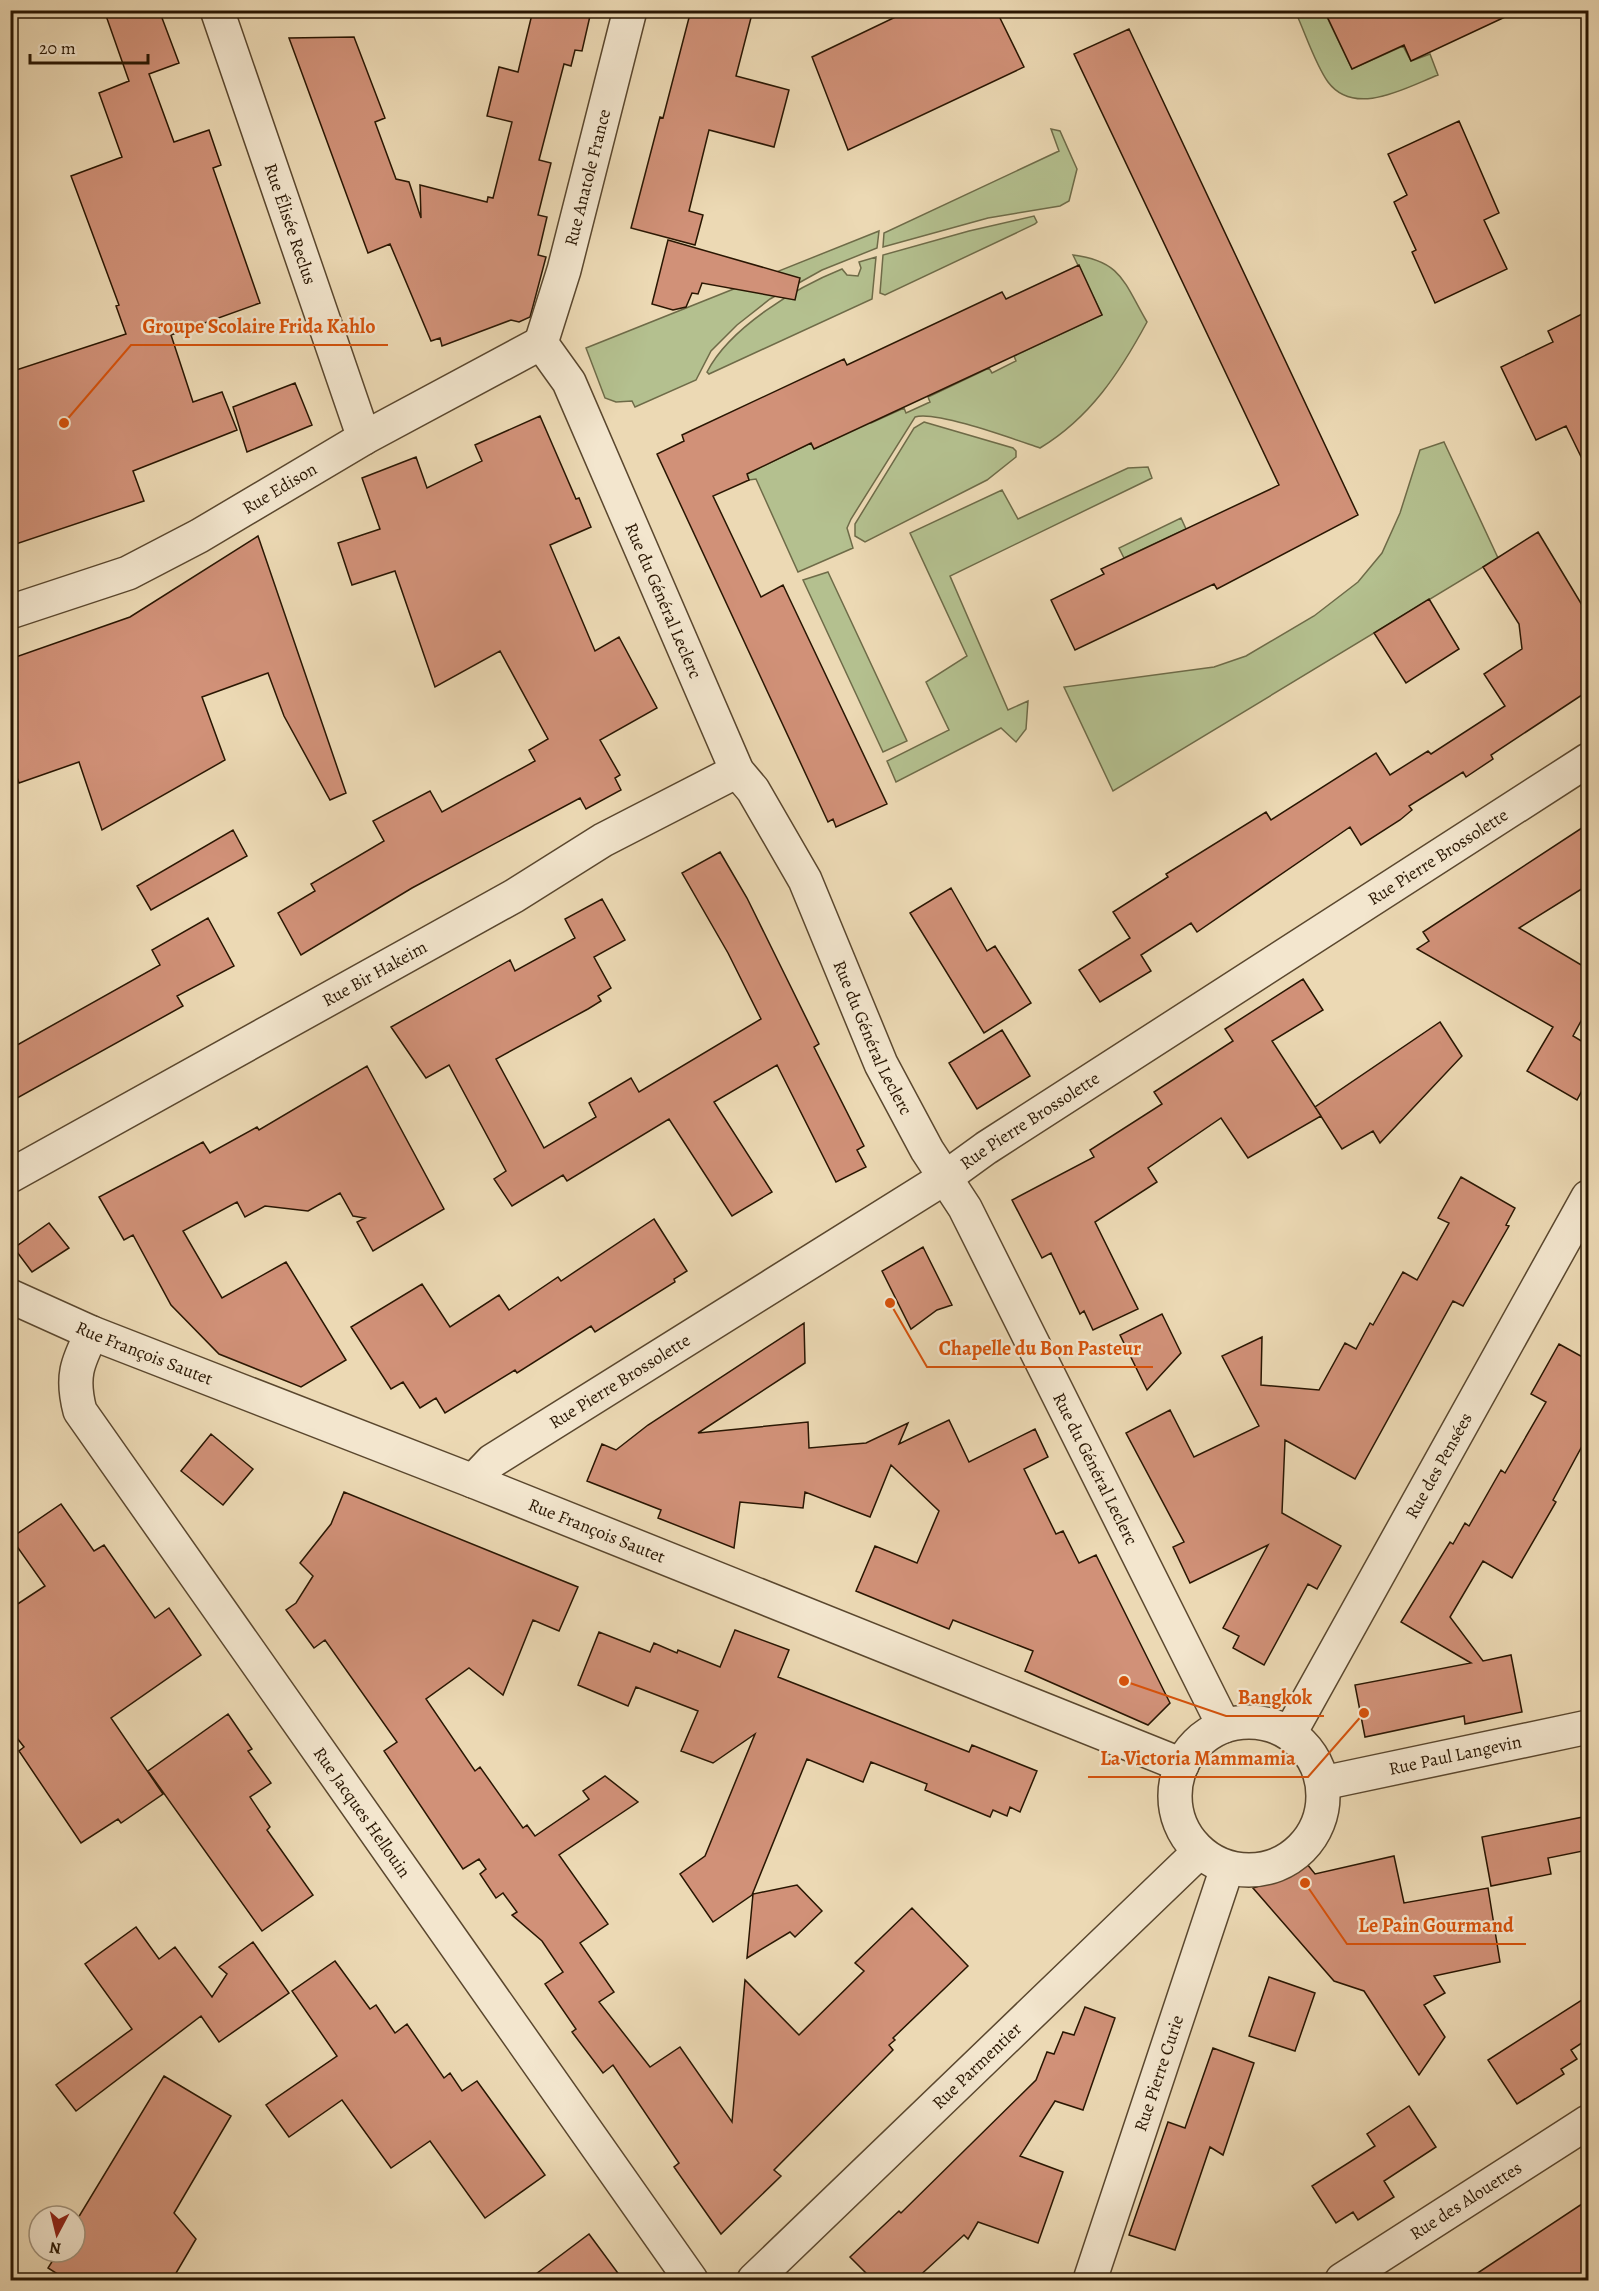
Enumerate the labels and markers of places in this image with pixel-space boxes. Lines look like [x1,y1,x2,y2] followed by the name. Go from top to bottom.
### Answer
[131,307,388,345] callout: Groupe Scolaire Frida Kahlo
[927,1329,1153,1367] callout: Chapelle du Bon Pasteur
[1226,1678,1324,1716] callout: Bangkok
[1088,1739,1308,1777] callout: La Victoria Mammamia
[1347,1906,1526,1944] callout: Le Pain Gourmand

